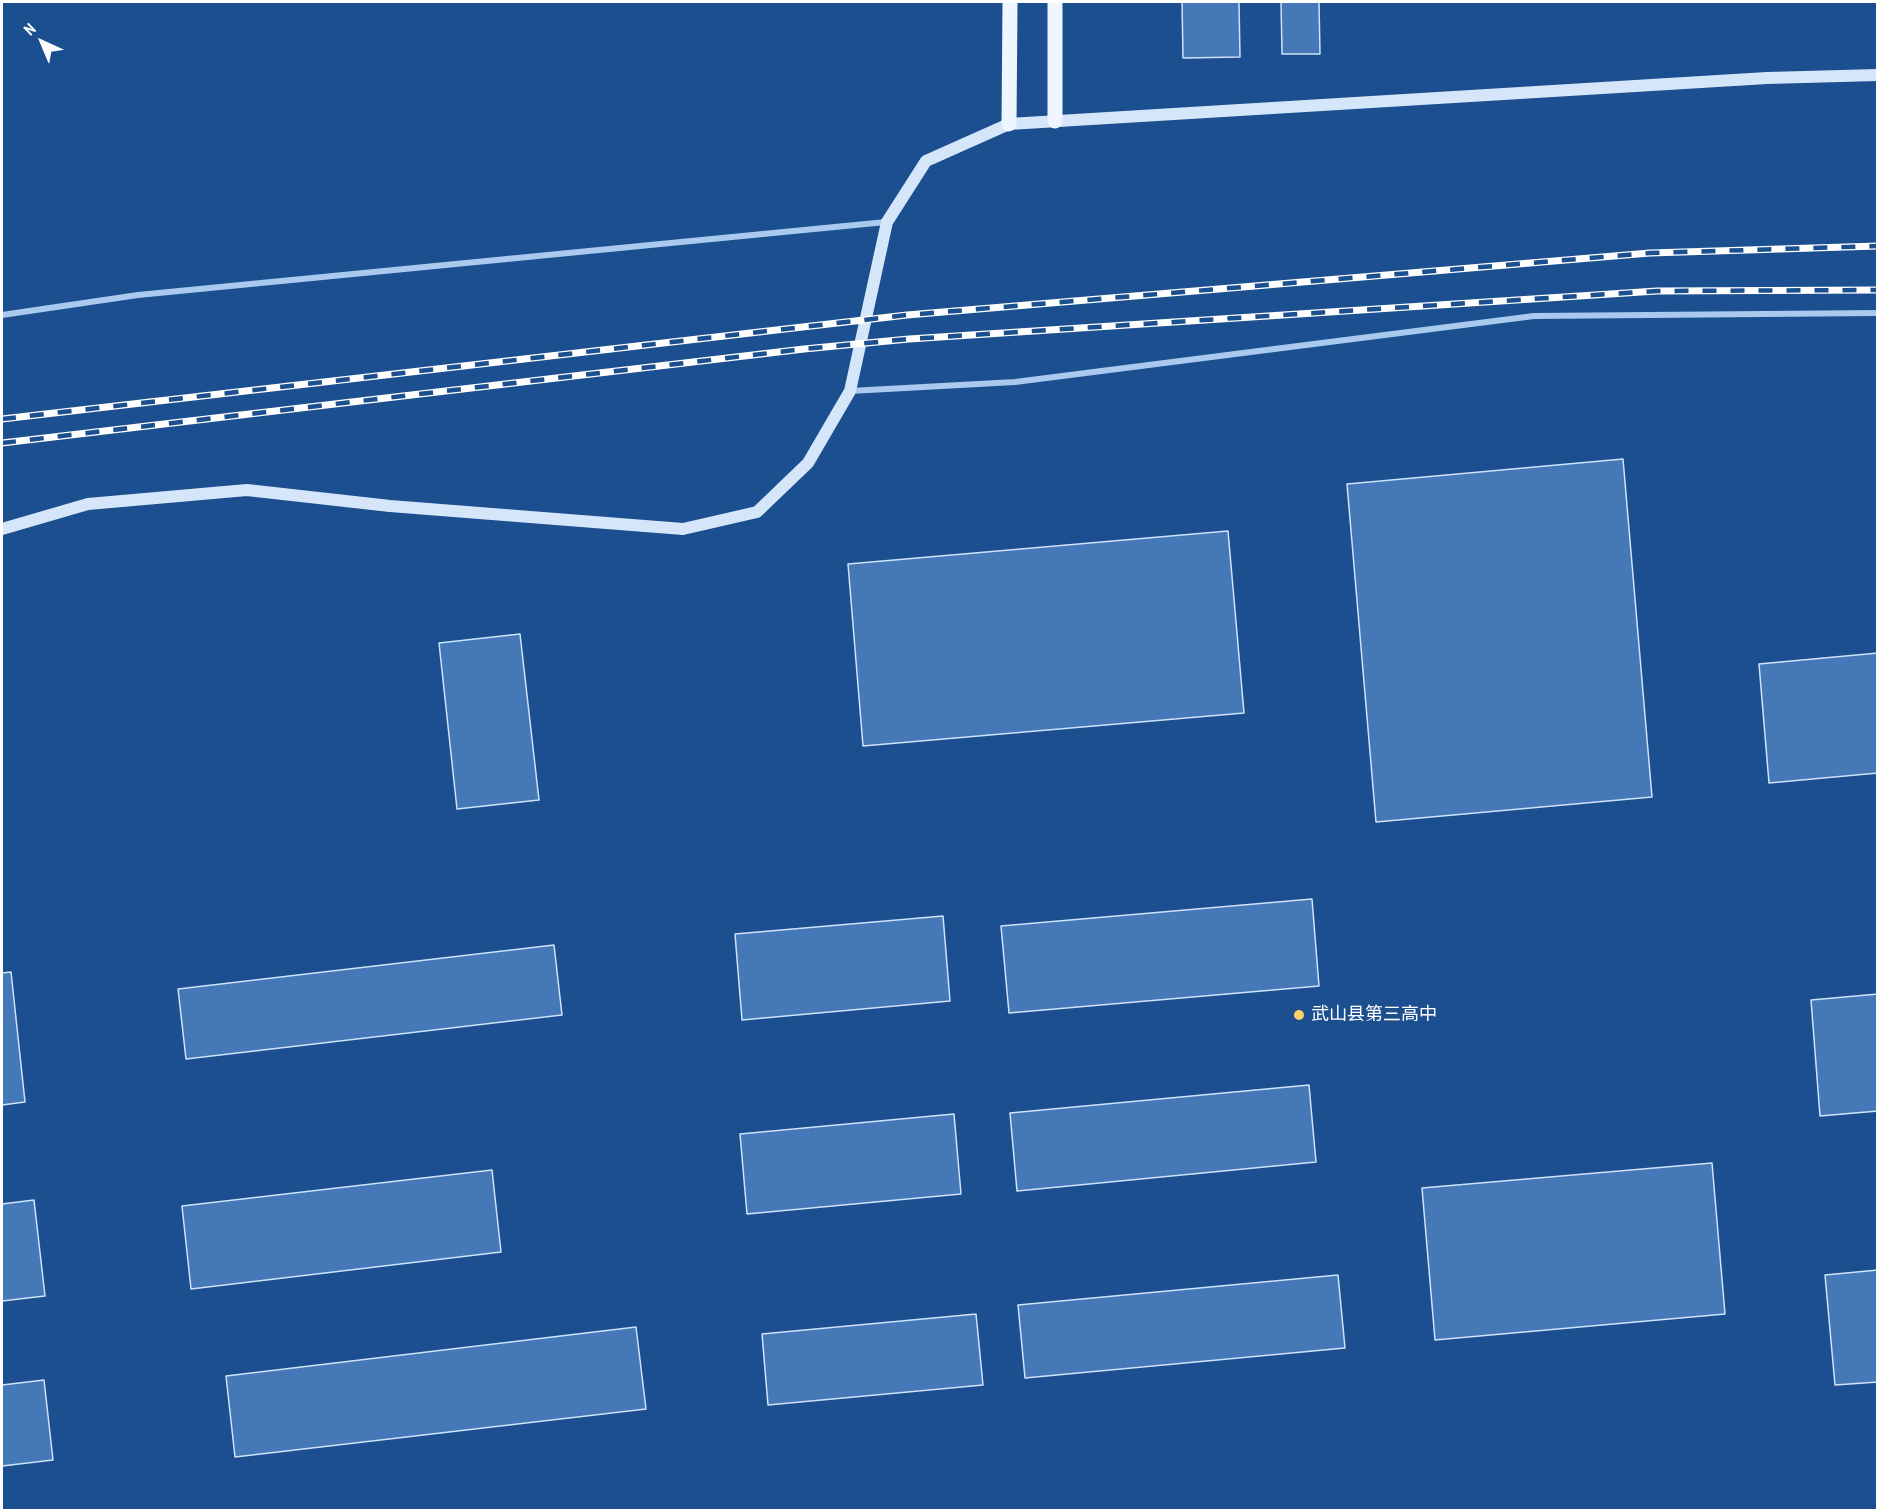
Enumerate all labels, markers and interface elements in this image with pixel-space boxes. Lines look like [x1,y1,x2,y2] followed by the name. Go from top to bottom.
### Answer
[12,12,72,72] north arrow
[19,19,40,39] text: N
[1311,1004,1437,1026] place label: 武山县第三高中
[1292,1008,1306,1022] marker: 武山县第三高中

